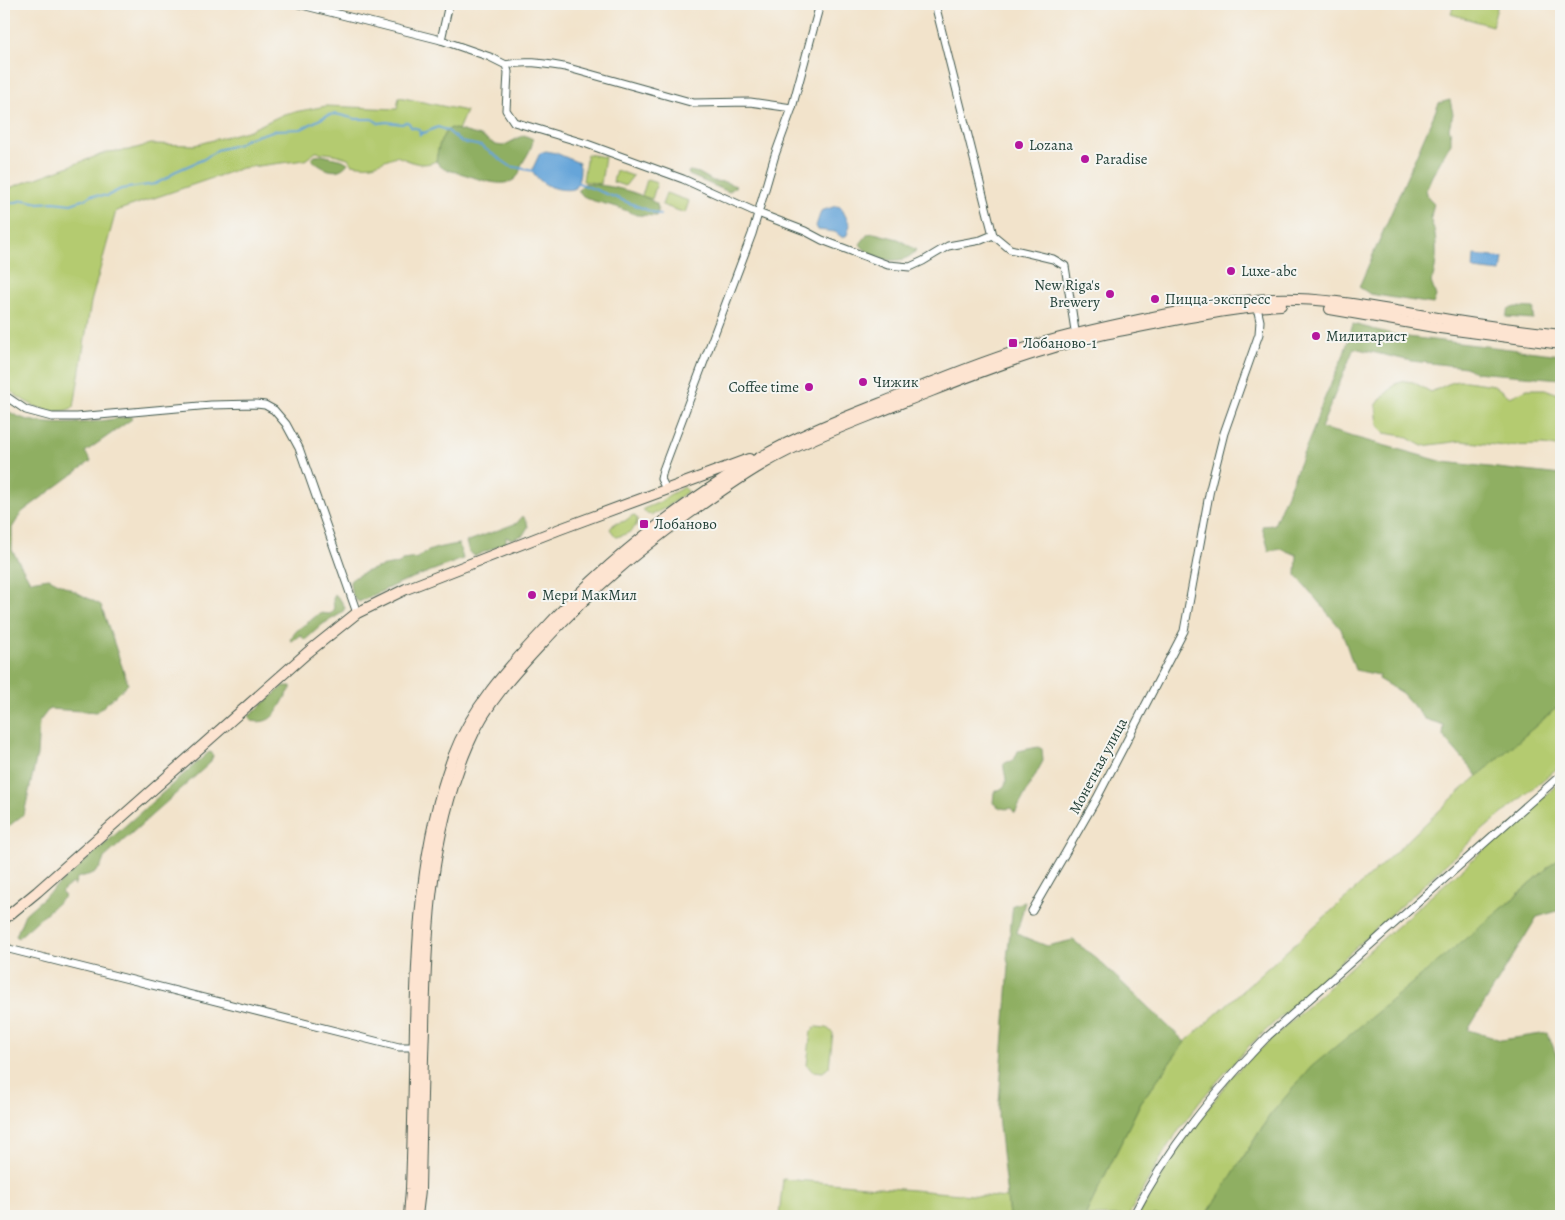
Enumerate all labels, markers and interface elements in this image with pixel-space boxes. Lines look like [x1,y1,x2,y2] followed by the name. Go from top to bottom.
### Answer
[1029,135,1073,155] place label: Lozana
[1013,139,1025,151] marker: Lozana
[1095,149,1148,169] place label: Paradise
[1079,153,1091,165] marker: Paradise
[1241,261,1297,281] place label: Luxe-abc
[1225,265,1237,277] marker: Luxe-abc
[1034,275,1100,312] place label: New Riga's Brewery
[1104,288,1116,300] marker: New Riga's Brewery
[1165,289,1270,309] place label: Пицца-экспресс
[1149,293,1161,305] marker: Пицца-экспресс
[1326,326,1407,346] place label: Милитарист
[1310,330,1322,342] marker: Милитарист
[1023,333,1097,353] place label: Лобаново-1
[1007,337,1019,349] marker: Лобаново-1
[873,372,919,392] place label: Чижик
[857,376,869,388] marker: Чижик
[728,377,799,397] place label: Coffee time
[803,381,815,393] marker: Coffee time
[654,514,717,534] place label: Лобаново
[638,518,650,530] marker: Лобаново
[542,585,637,605] place label: Мери МакМил
[526,589,538,601] marker: Мери МакМил
[1064,714,1132,818] street label: Монетная улица

